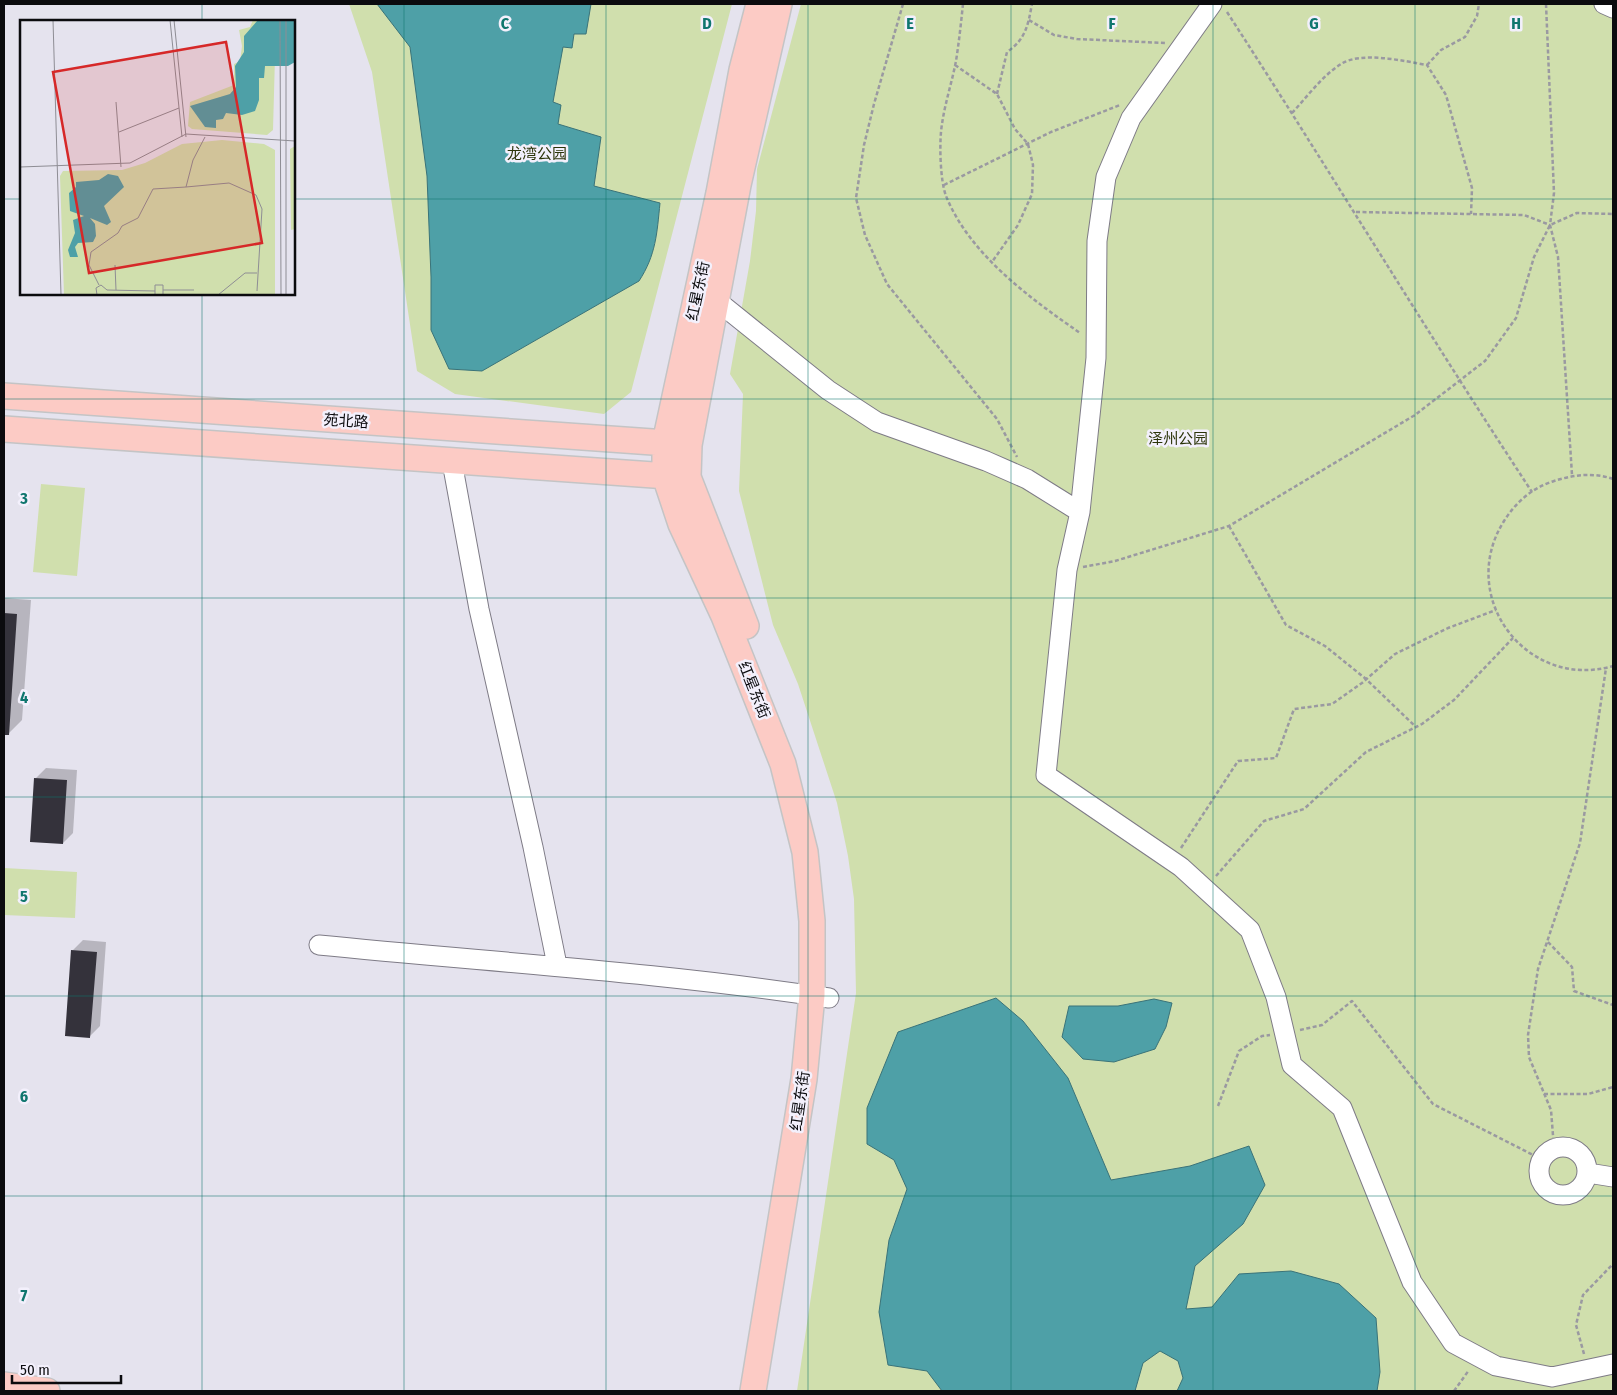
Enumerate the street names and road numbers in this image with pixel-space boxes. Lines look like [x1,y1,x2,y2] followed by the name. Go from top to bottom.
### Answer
[683,260,713,322] street label: 红星东街
[323,410,369,432] street label: 苑北路
[734,659,774,721] street label: 红星东街
[787,1070,813,1132] street label: 红星东街

